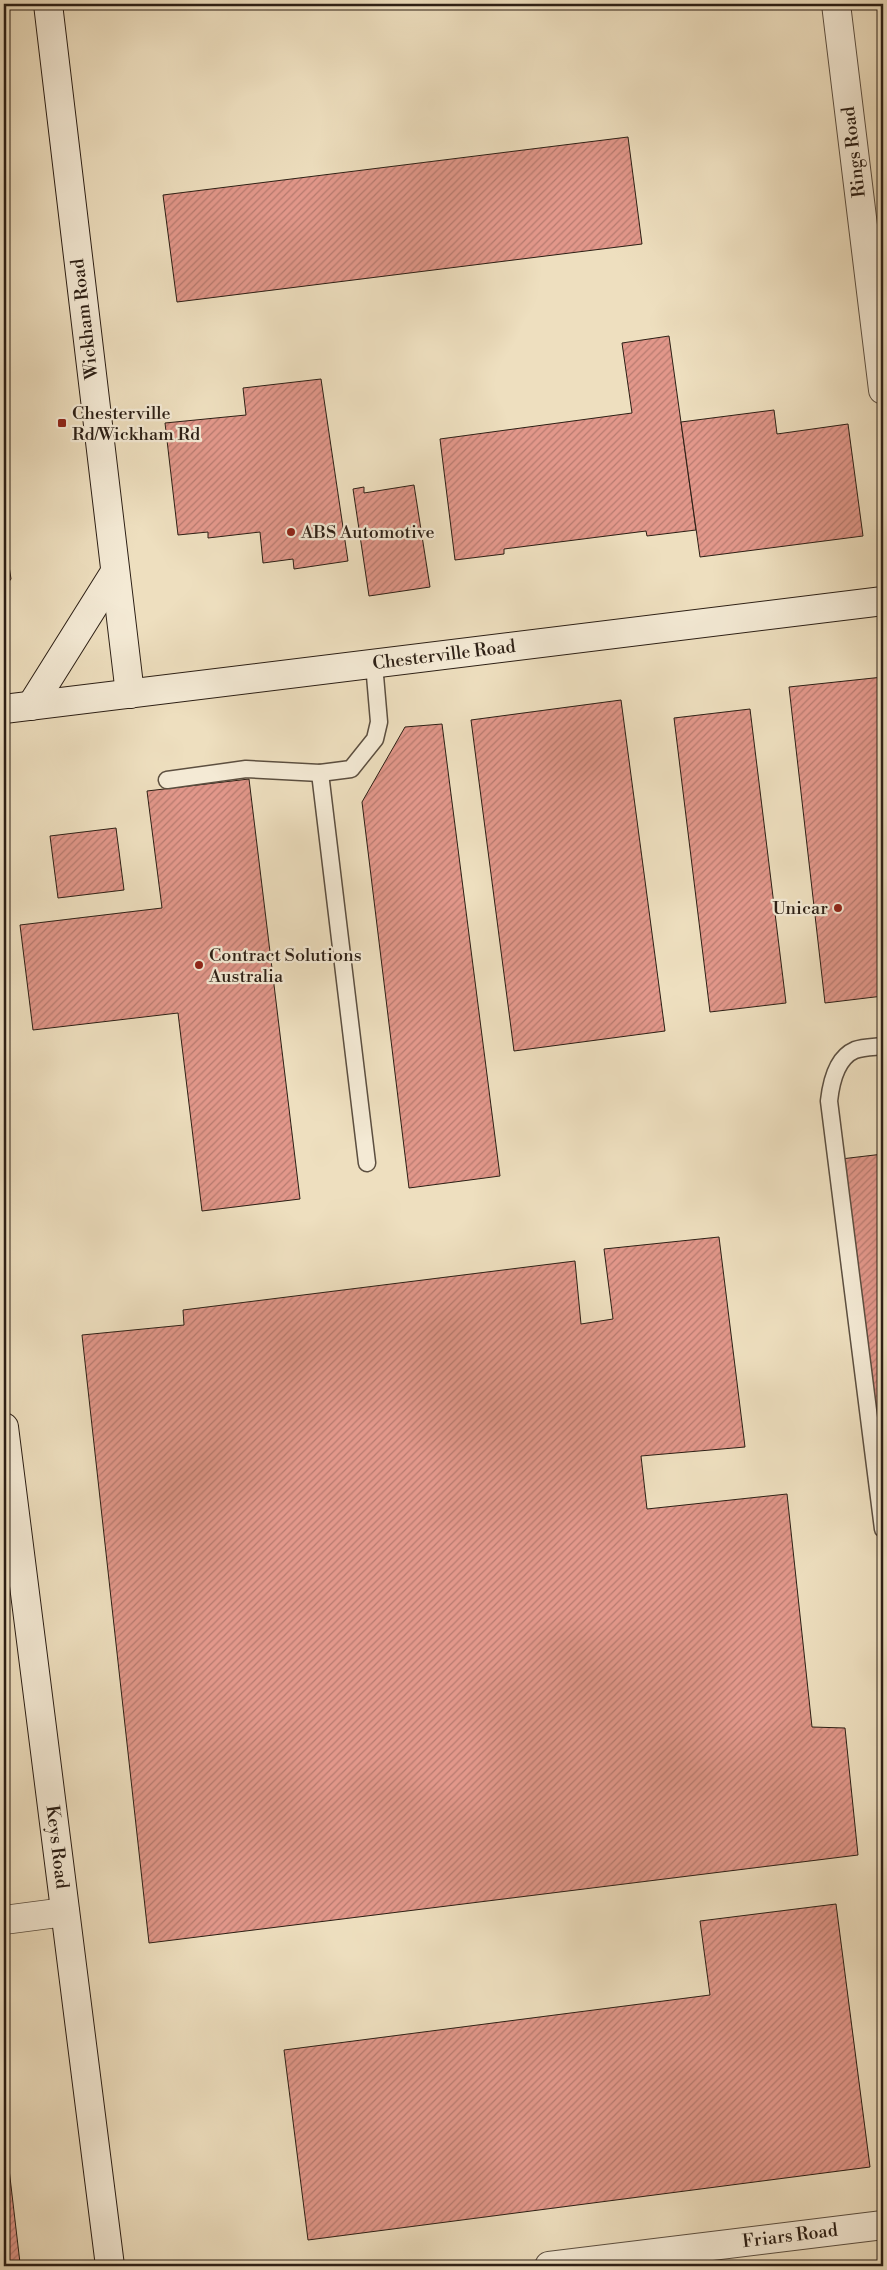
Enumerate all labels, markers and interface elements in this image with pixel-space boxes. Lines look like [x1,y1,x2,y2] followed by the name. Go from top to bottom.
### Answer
[837,104,871,199] street label: Rings Road
[66,257,104,382] street label: Wickham Road
[72,402,201,446] place label: Chesterville Rd/Wickham Rd
[56,417,68,429] marker: Chesterville Rd/Wickham Rd
[300,521,435,544] place label: ABS Automotive
[285,526,297,538] marker: ABS Automotive
[371,635,518,675] street label: Chesterville Road
[773,897,828,920] place label: Unicar
[832,902,844,914] marker: Unicar
[208,944,362,988] place label: Contract Solutions Australia
[193,959,205,971] marker: Contract Solutions Australia
[40,1804,74,1891] street label: Keys Road
[741,2219,840,2253] street label: Friars Road

